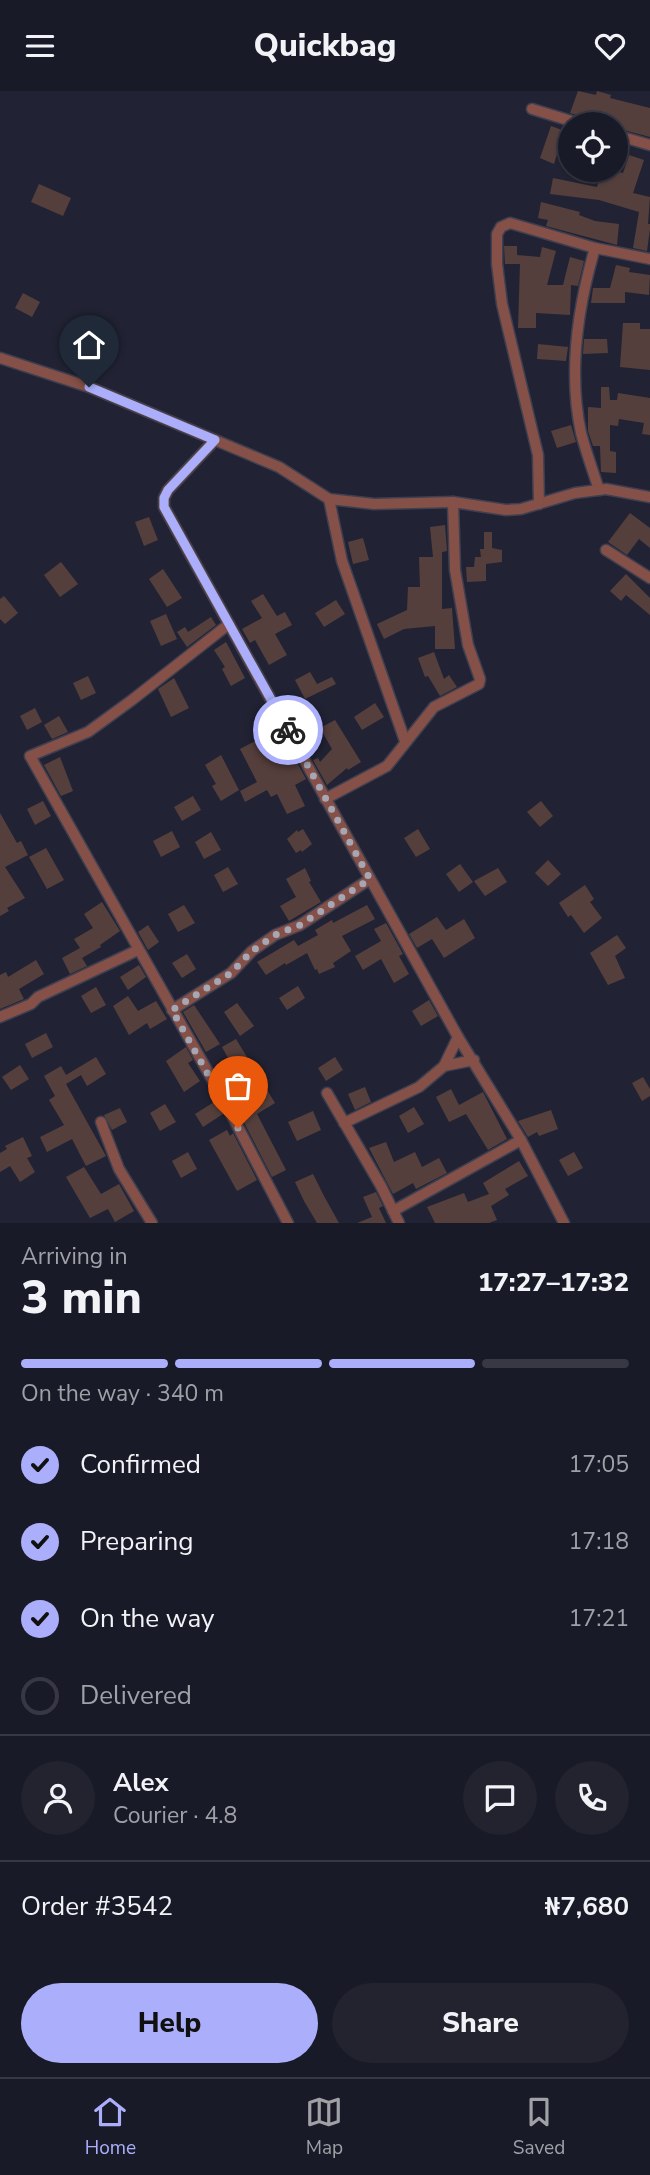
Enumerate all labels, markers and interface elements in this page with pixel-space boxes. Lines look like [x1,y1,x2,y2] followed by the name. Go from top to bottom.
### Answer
[253,24,397,67] text: Quickbag
[21,27,59,65] icon: menu
[591,27,629,65] icon: heart
[558,112,628,182] map controls
[558,112,628,182] button: locate
[59,315,119,387] pin
[70,326,108,364] icon: home
[253,695,323,765] courier
[269,711,307,749] icon: bike
[208,1056,268,1128] pin
[219,1067,257,1105] icon: bag
[21,1241,128,1272] text: Arriving in
[478,1265,629,1300] text: 17:27–17:32
[21,1266,142,1329] text: 3 min
[21,1378,224,1409] text: On the way · 340 m
[21,1446,59,1484] icon: check
[80,1447,201,1482] text: Confirmed
[569,1449,629,1480] text: 17:05
[21,1523,59,1561] icon: check
[80,1524,193,1559] text: Preparing
[569,1526,629,1557] text: 17:18
[21,1600,59,1638] icon: check
[80,1601,214,1636] text: On the way
[569,1603,629,1634] text: 17:21
[80,1678,192,1713] text: Delivered
[21,1761,95,1835] button: person
[463,1761,537,1835] button: chat
[555,1761,629,1835] button: phone
[113,1765,169,1800] text: Alex
[113,1800,237,1831] text: Courier · 4.8
[21,1889,173,1924] text: Order #3542
[545,1889,629,1924] text: ₦7,680
[21,1983,318,2063] button: Help
[332,1983,629,2063] button: Share
[85,2093,136,2161] tab: Home
[305,2093,343,2161] tab: Map
[513,2093,565,2161] tab: Saved

